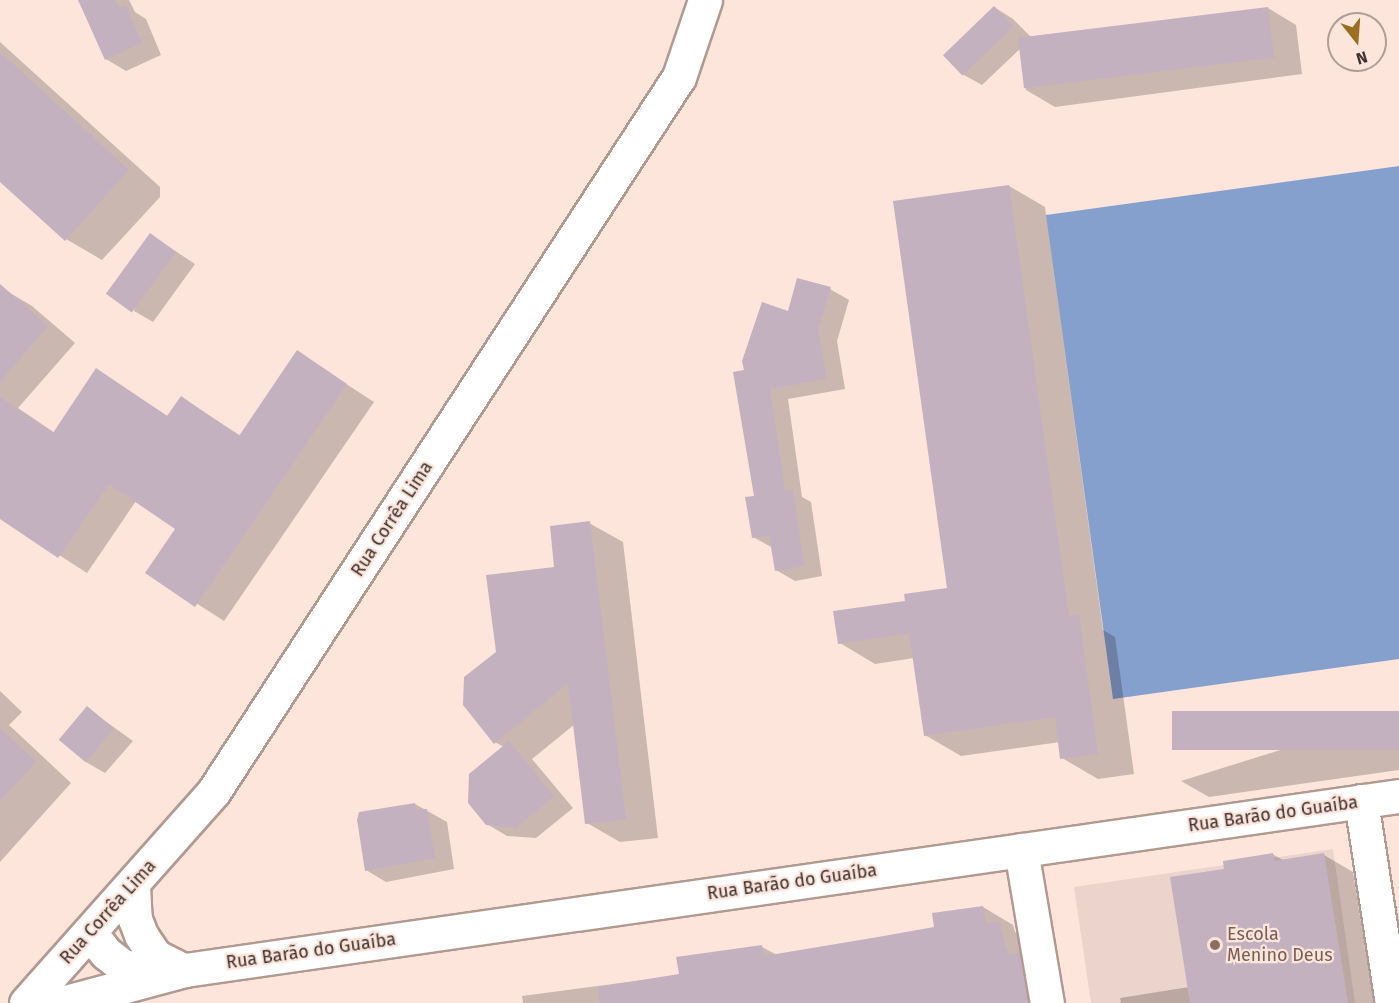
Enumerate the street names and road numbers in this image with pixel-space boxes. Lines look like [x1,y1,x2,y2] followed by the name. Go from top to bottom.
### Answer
[347,457,437,581] street label: Rua Corrêa Lima
[1187,791,1359,837] street label: Rua Barão do Guaíba
[55,855,161,969] street label: Rua Corrêa Lima
[706,859,878,905] street label: Rua Barão do Guaíba
[225,928,397,974] street label: Rua Barão do Guaíba

